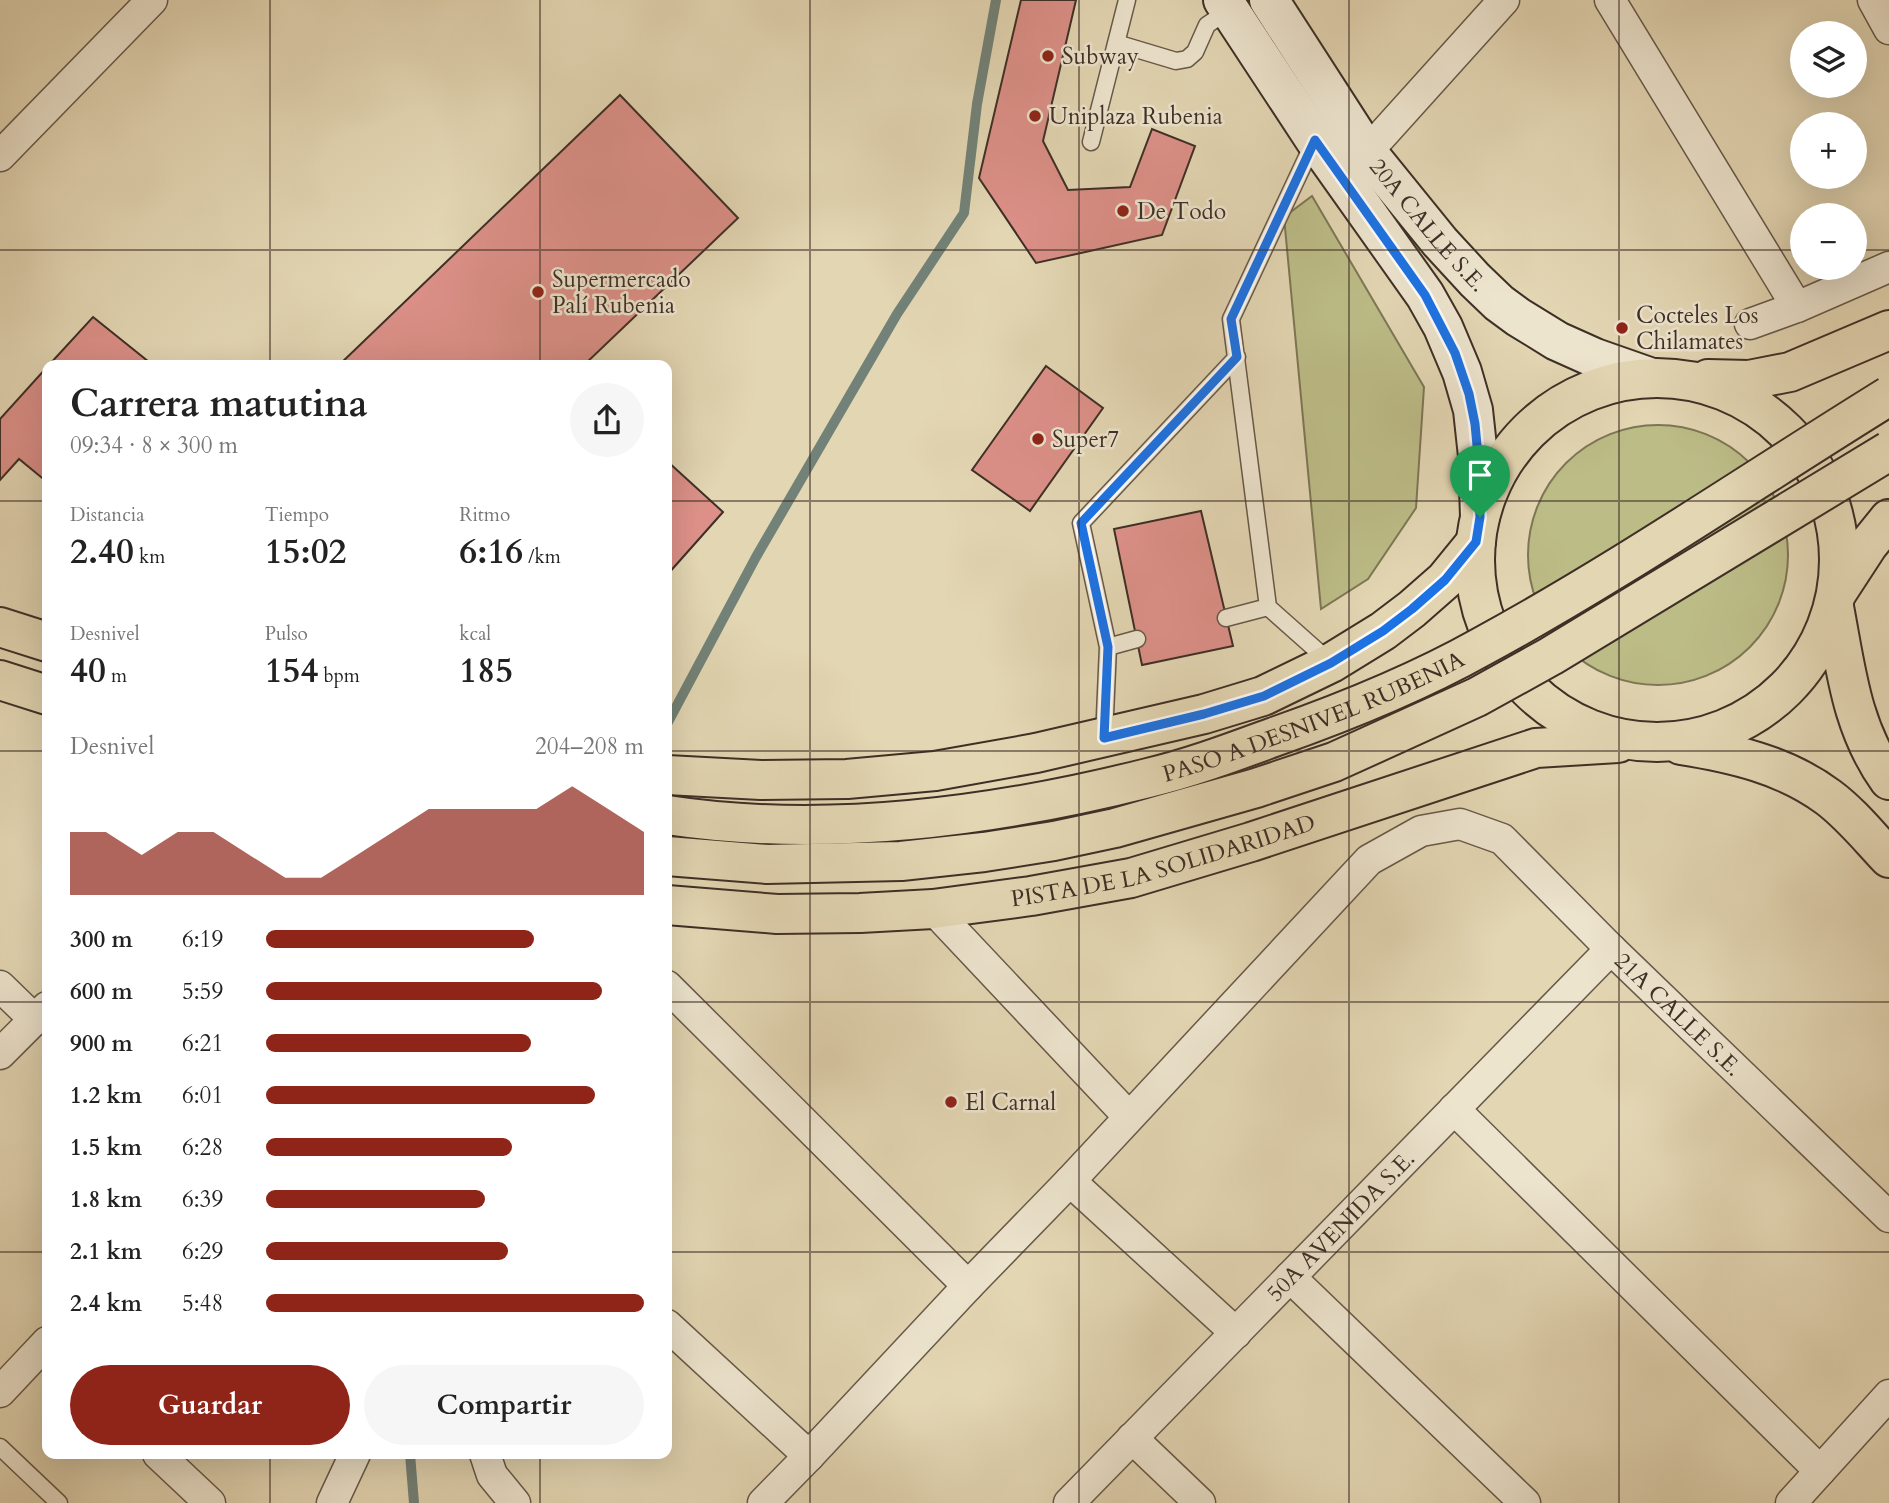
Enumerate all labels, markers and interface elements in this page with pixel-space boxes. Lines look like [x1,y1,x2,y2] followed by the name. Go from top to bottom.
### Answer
[1790,21,1867,280] map controls
[1790,21,1867,98] button: layers
[1062,41,1139,72] place label: Subway
[1040,48,1056,64] marker: Subway
[1049,101,1223,132] place label: Uniplaza Rubenia
[1027,108,1043,124] marker: Uniplaza Rubenia
[1790,112,1867,189] button: +
[1362,152,1493,299] street label: 20A CALLE S.E.
[1137,196,1226,227] place label: De Todo
[1115,203,1131,219] marker: De Todo
[1790,203,1867,280] button: −
[552,264,691,321] place label: Supermercado Palí Rubenia
[530,284,546,300] marker: Supermercado Palí Rubenia
[1636,300,1758,357] place label: Cocteles Los Chilamates
[1614,320,1630,336] marker: Cocteles Los Chilamates
[70,378,368,430] text: Carrera matutina
[570,383,644,457] button: share
[1052,424,1119,455] place label: Super7
[70,430,238,461] text: 09:34 · 8 × 300 m
[1030,431,1046,447] marker: Super7
[1450,445,1510,517] pin
[1461,456,1499,494] icon: arrive
[70,502,144,528] text: Distancia
[265,502,329,528] text: Tiempo
[459,502,510,528] text: Ritmo
[70,528,134,576] text: 2.40
[265,528,347,576] text: 15:02
[459,528,523,576] text: 6:16
[134,544,165,570] text: km
[523,544,561,570] text: /km
[70,621,140,647] text: Desnivel
[265,621,308,647] text: Pulso
[459,621,491,647] text: kcal
[1159,644,1470,790] street label: PASO A DESNIVEL RUBENIA
[70,647,106,695] text: 40
[265,647,318,695] text: 154
[459,647,513,695] text: 185
[106,663,127,689] text: m
[318,663,360,689] text: bpm
[70,731,154,762] text: Desnivel
[535,731,644,762] text: 204–208 m
[1009,807,1319,915] street label: PISTA DE LA SOLIDARIDAD
[70,924,133,955] text: 300 m
[182,924,223,955] text: 6:19
[1608,946,1749,1083] street label: 21A CALLE S.E.
[70,976,133,1007] text: 600 m
[182,976,223,1007] text: 5:59
[70,1028,133,1059] text: 900 m
[182,1028,223,1059] text: 6:21
[70,1080,142,1111] text: 1.2 km
[182,1080,223,1111] text: 6:01
[965,1087,1056,1118] place label: El Carnal
[943,1094,959,1110] marker: El Carnal
[70,1132,142,1163] text: 1.5 km
[182,1132,223,1163] text: 6:28
[1260,1144,1422,1308] street label: 50A AVENIDA S.E.
[70,1184,142,1215] text: 1.8 km
[182,1184,223,1215] text: 6:39
[70,1236,142,1267] text: 2.1 km
[182,1236,223,1267] text: 6:29
[70,1288,142,1319] text: 2.4 km
[182,1288,223,1319] text: 5:48
[70,1365,350,1445] button: Guardar
[364,1365,644,1445] button: Compartir

